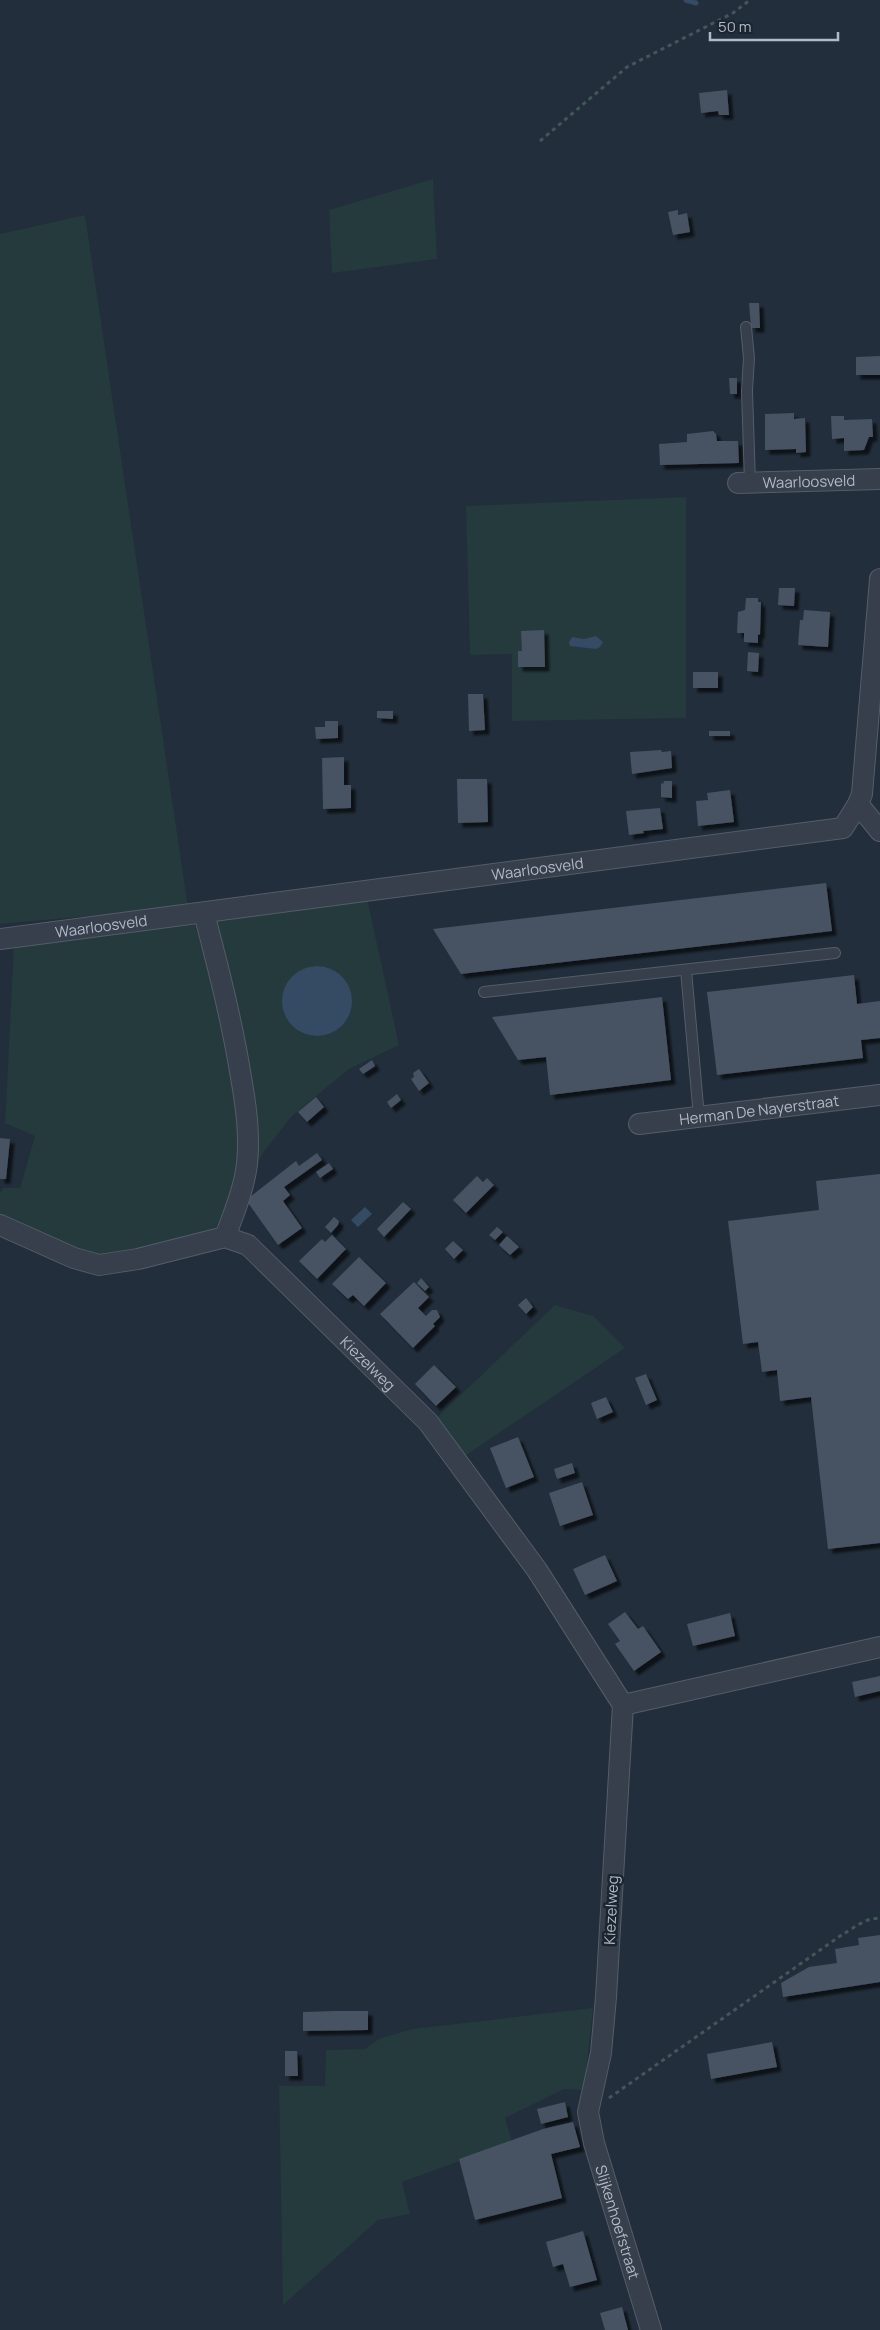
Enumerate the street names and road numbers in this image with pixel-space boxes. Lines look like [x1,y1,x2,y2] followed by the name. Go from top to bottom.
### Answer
[762,469,856,493] street label: Waarloosveld
[490,852,585,885] street label: Waarloosveld
[54,909,148,942] street label: Waarloosveld
[678,1090,840,1130] street label: Herman De Nayerstraat
[336,1331,400,1395] street label: Kiezelweg
[599,1875,623,1945] street label: Kiezelweg
[591,2162,645,2282] street label: Slijkenhoefstraat

